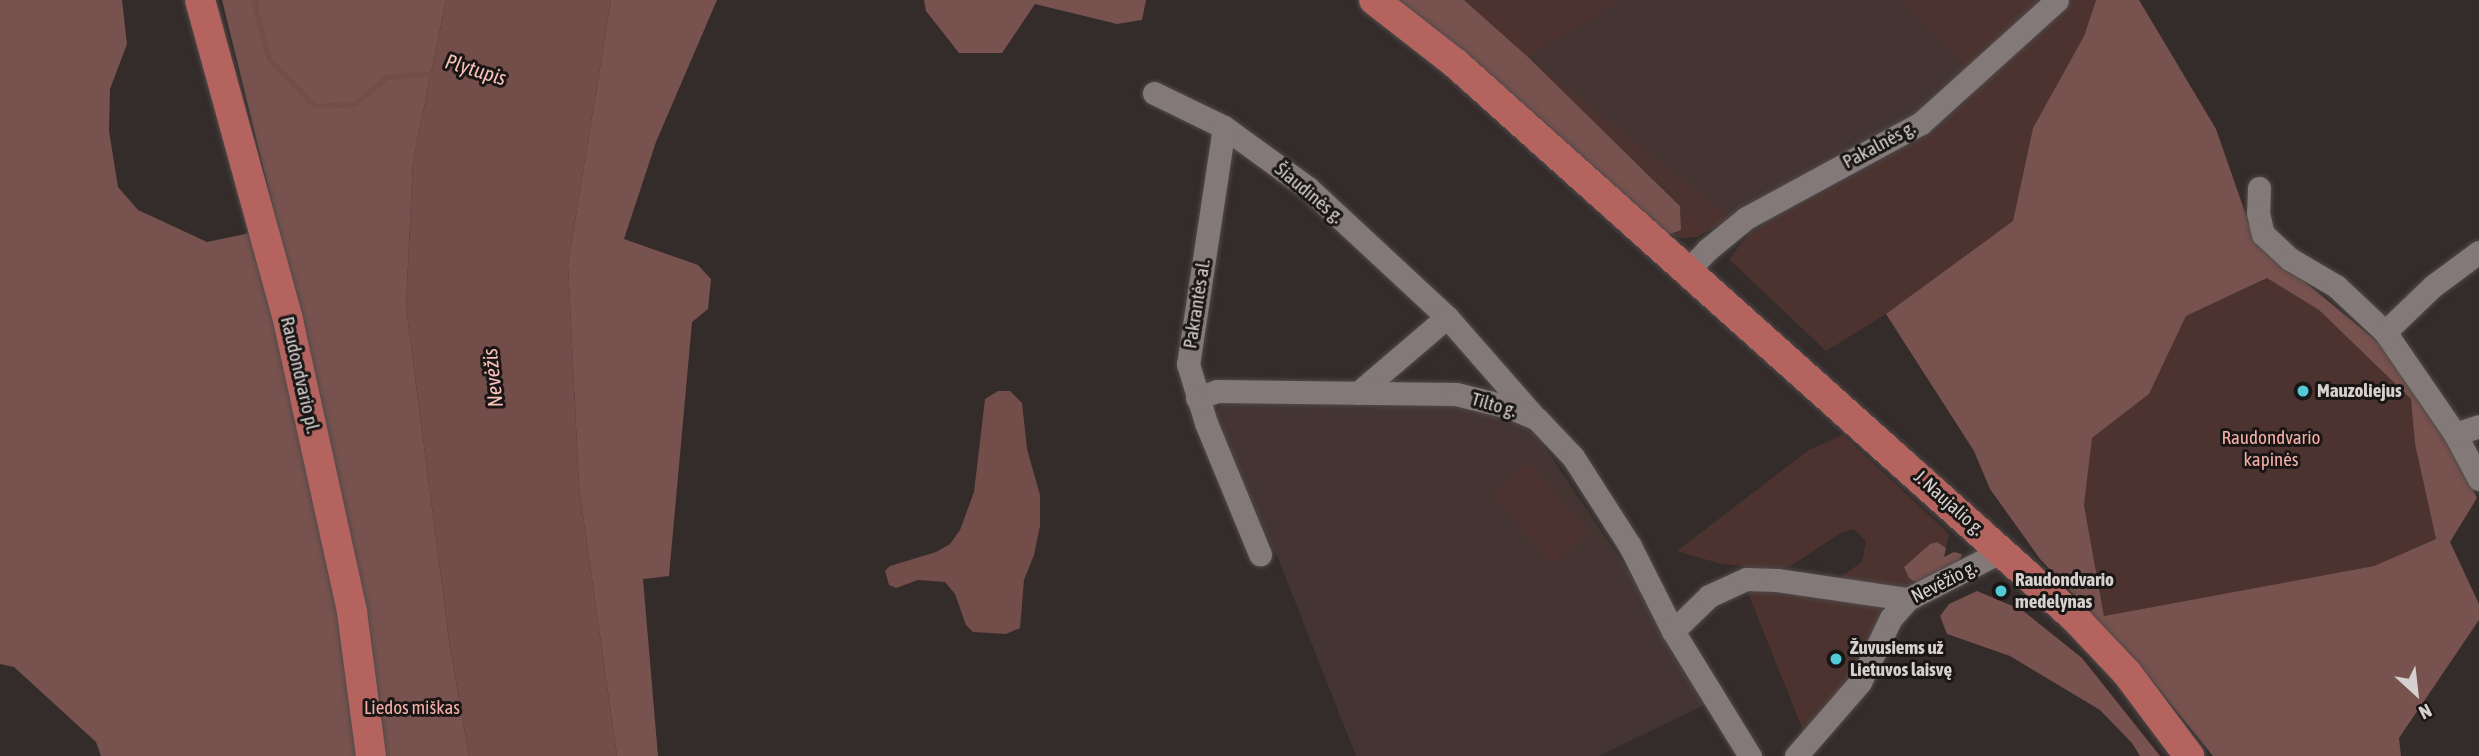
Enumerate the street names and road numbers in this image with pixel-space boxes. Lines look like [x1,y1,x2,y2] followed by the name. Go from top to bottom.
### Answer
[1839,116,1919,174] street label: Pakalnės g.
[1270,158,1348,228] street label: Šiaudinės g.
[1179,258,1215,350] street label: Pakrantės al.
[275,314,325,436] street label: Raudondvario pl.
[1469,388,1519,422] street label: Tilto g.
[1909,466,1989,540] street label: J. Naujalio g.
[1908,556,1980,608] street label: Nevėžio g.

